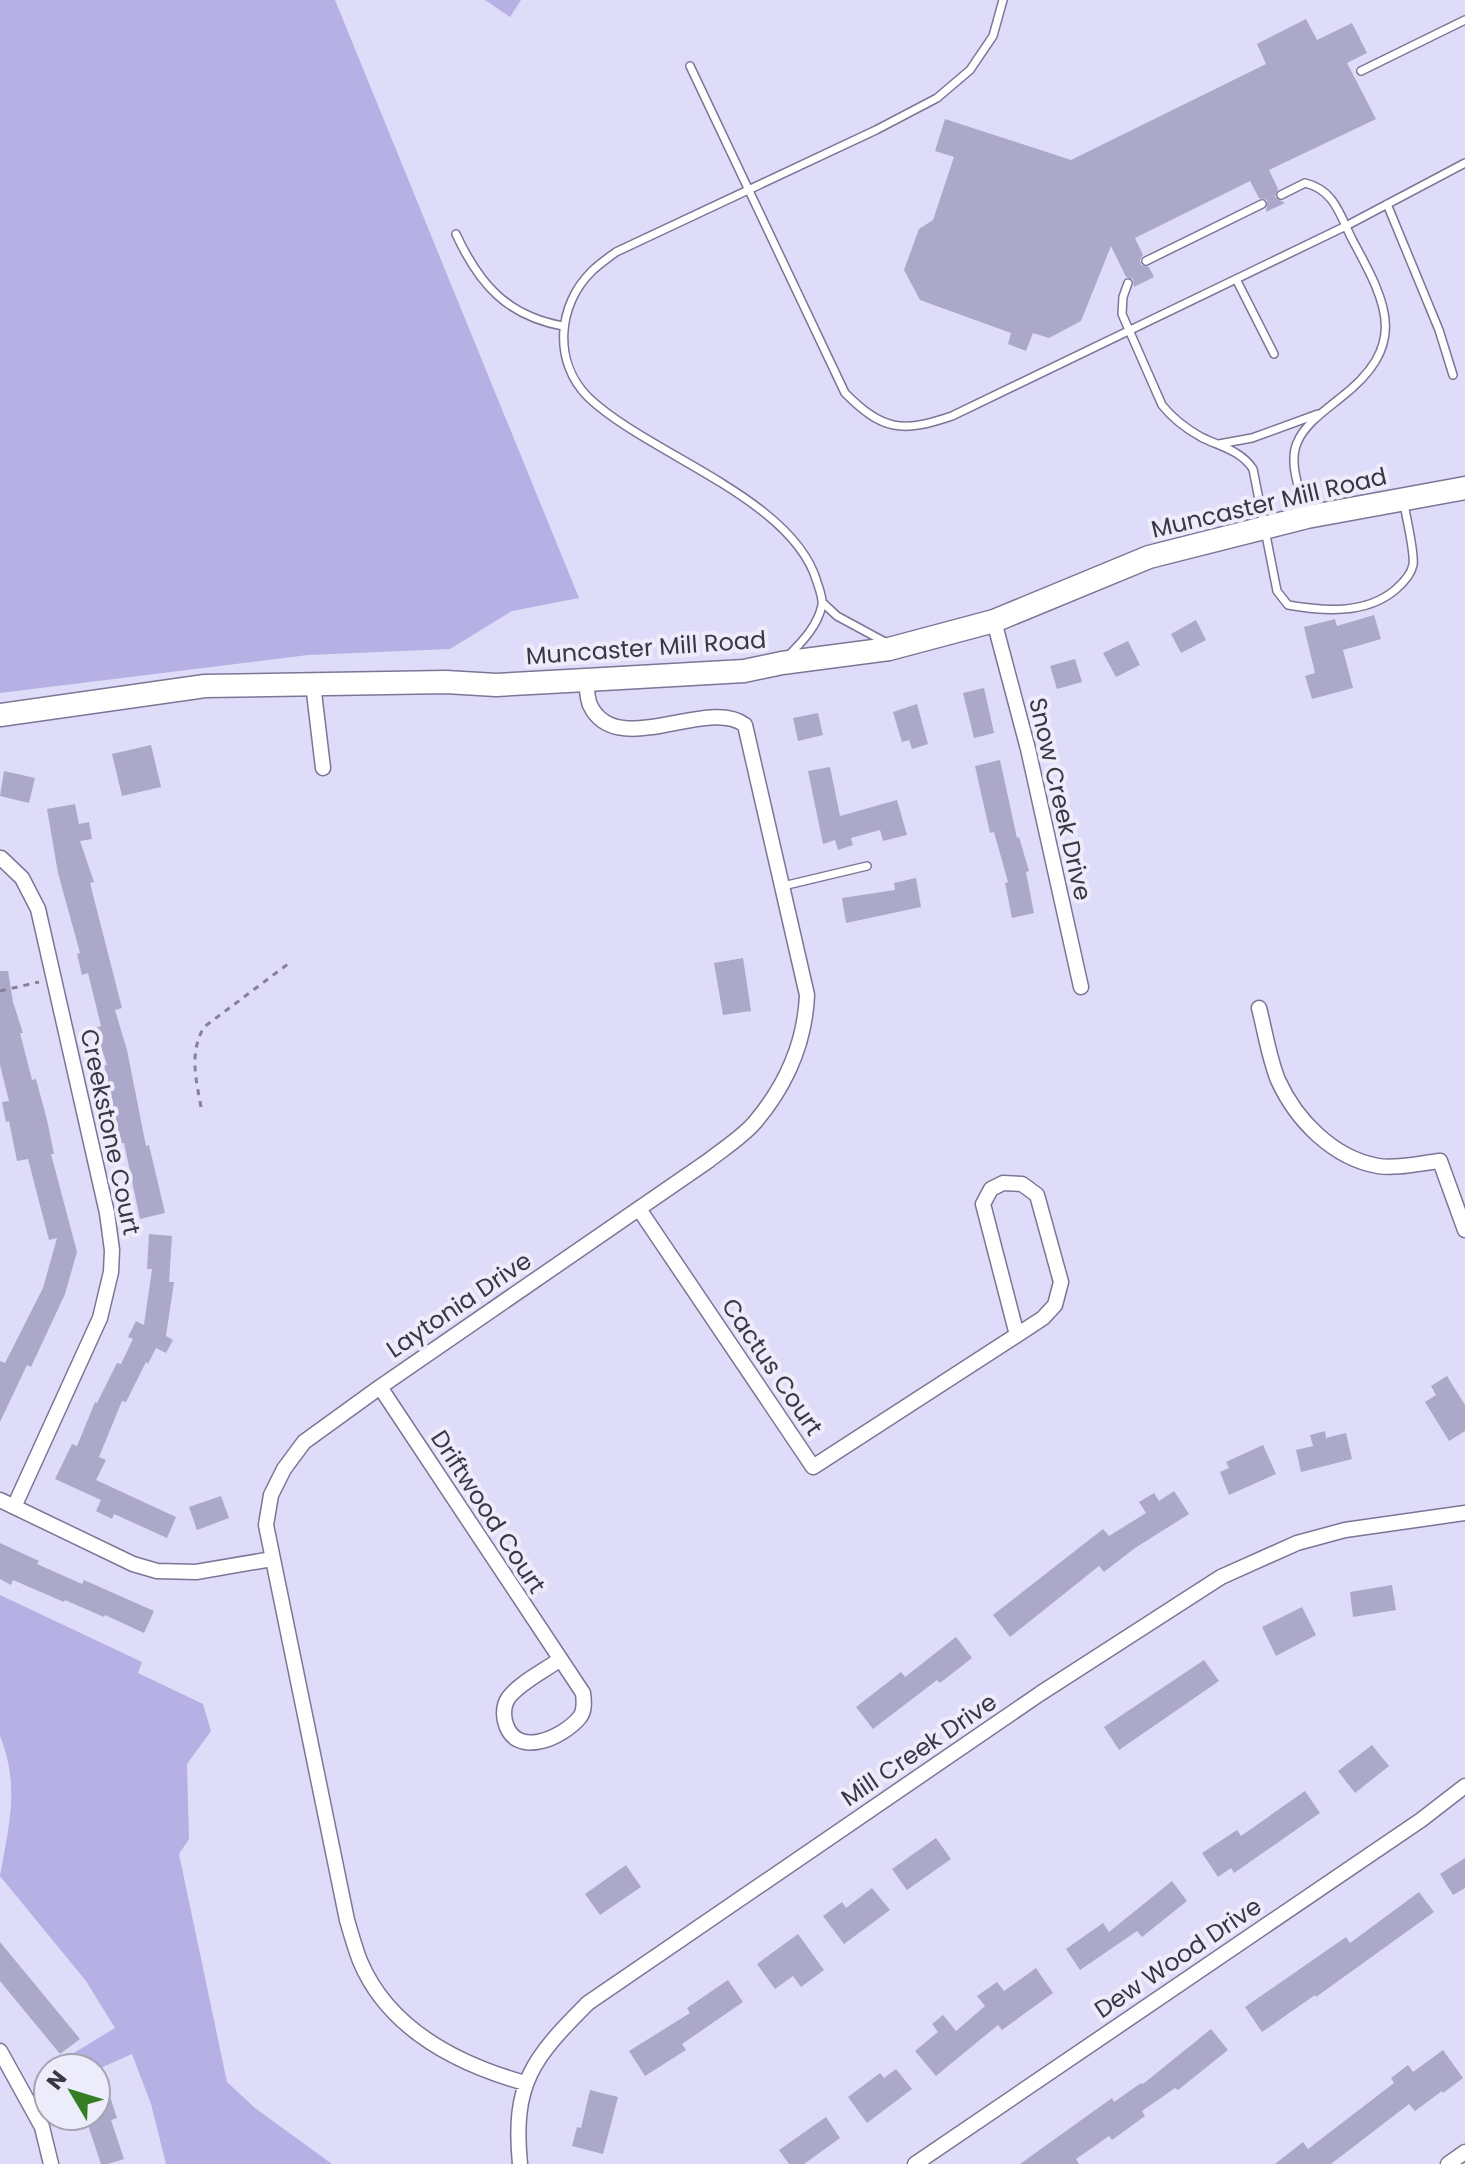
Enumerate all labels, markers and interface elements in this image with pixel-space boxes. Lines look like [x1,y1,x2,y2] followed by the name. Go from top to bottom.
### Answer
[1148,459,1390,546] street label: Muncaster Mill Road
[525,623,767,672] street label: Muncaster Mill Road
[1021,694,1100,903] street label: Snow Creek Drive
[73,1026,148,1238] street label: Creekstone Court
[380,1244,538,1365] street label: Laytonia Drive
[714,1291,831,1442] street label: Cactus Court
[423,1424,554,1600] street label: Driftwood Court
[834,1685,1003,1814] street label: Mill Creek Drive
[1088,1889,1268,2026] street label: Dew Wood Drive
[32,2052,112,2132] north arrow
[39,2064,74,2096] text: N

